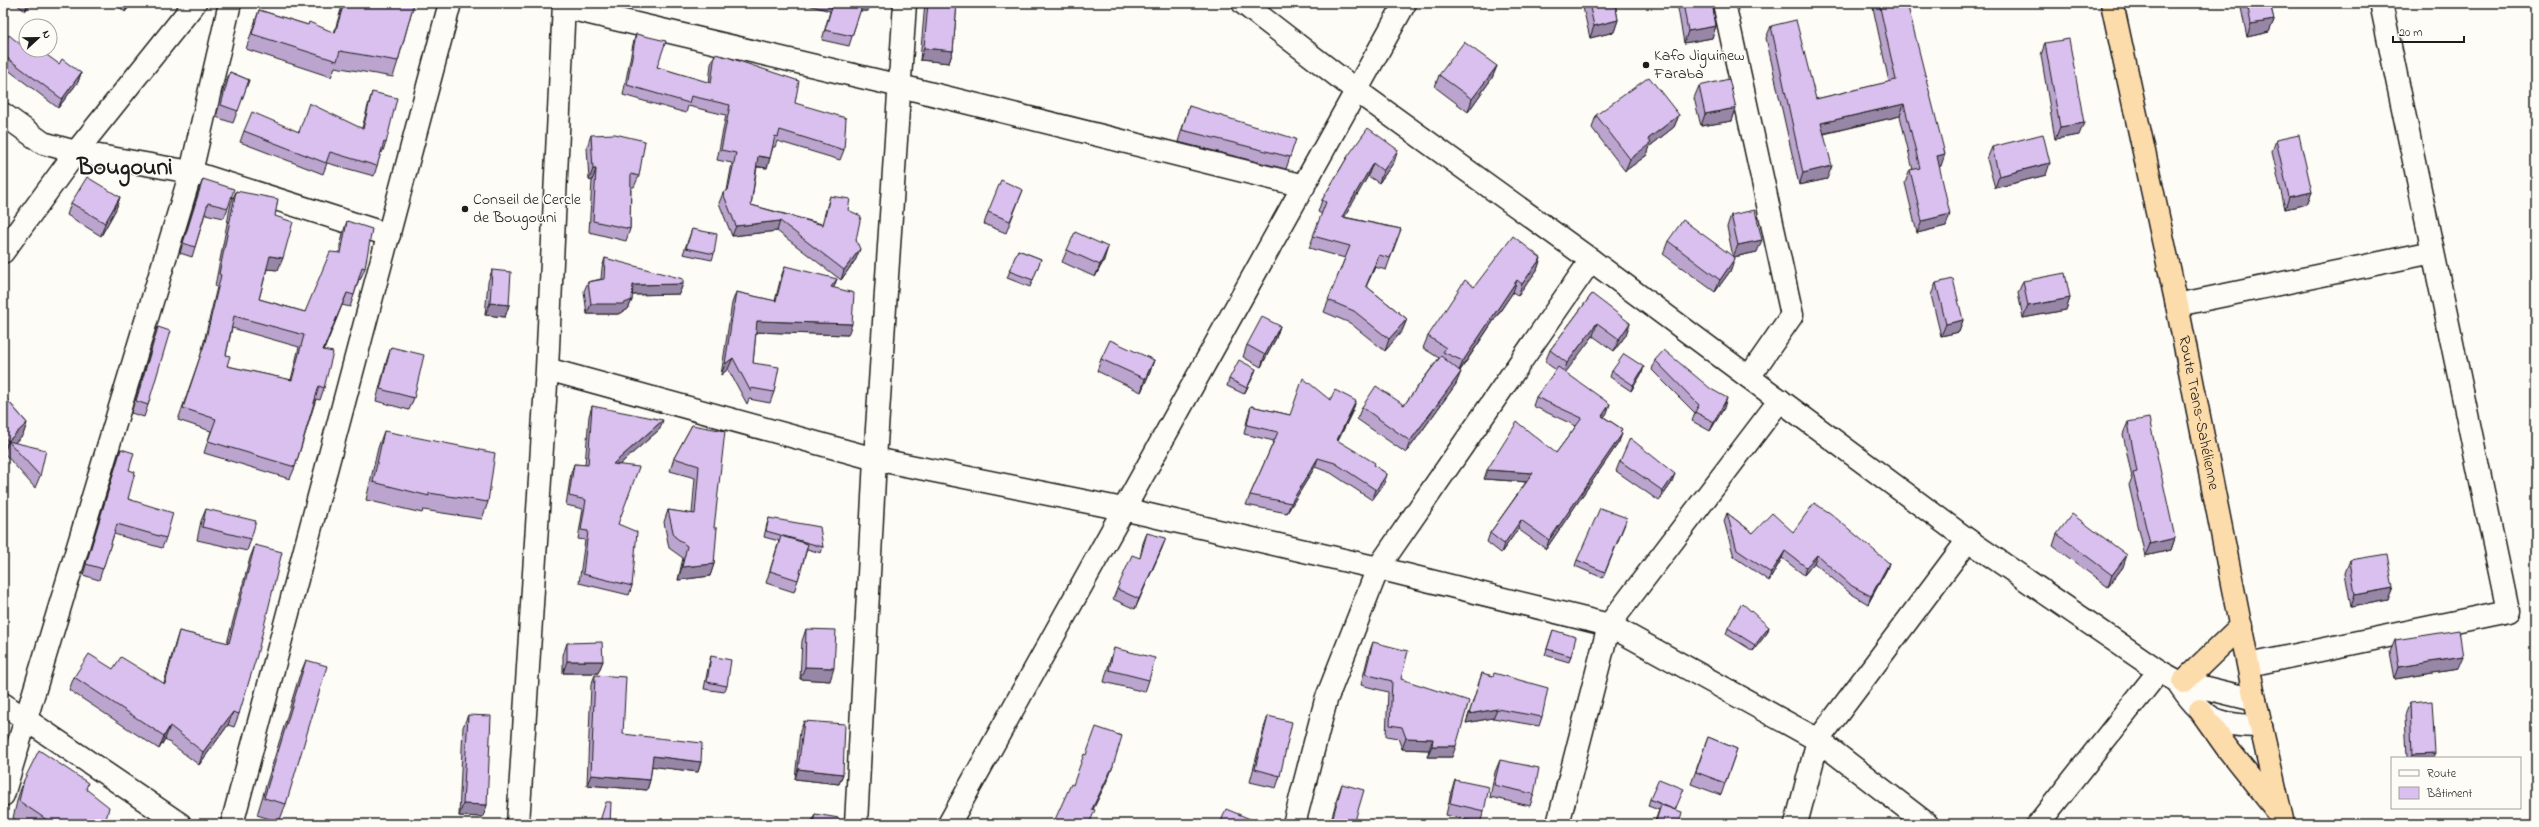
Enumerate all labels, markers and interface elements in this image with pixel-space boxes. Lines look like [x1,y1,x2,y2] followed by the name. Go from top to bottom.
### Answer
[18,18,58,58] north arrow
[2393,18,2464,44] scale bar
[2399,24,2422,42] text: 20 m
[38,28,55,41] text: N
[1653,44,1745,86] place label: Kafo Jiguinew Faraba
[1641,60,1651,70] marker: Kafo Jiguinew Faraba
[76,151,173,187] district label: Bougouni
[473,188,582,230] place label: Conseil de Cercle de Bougouni
[460,204,470,214] marker: Conseil de Cercle de Bougouni
[2171,334,2225,493] street label: Route Trans-Sahélienne
[2391,757,2521,809] legend
[2427,765,2457,783] text: Route
[2426,785,2472,803] text: Bâtiment

